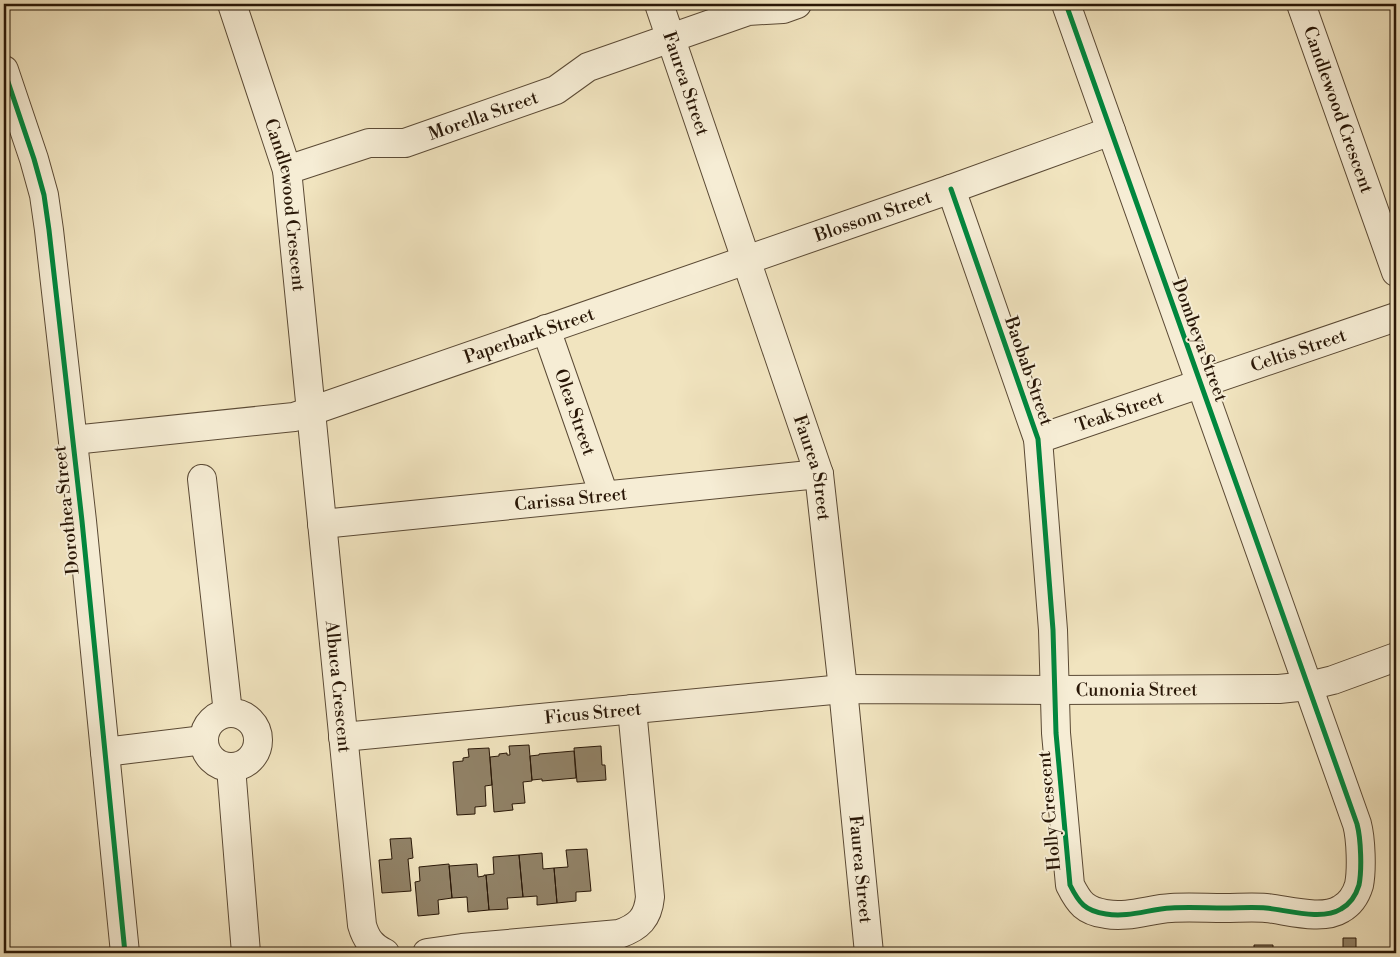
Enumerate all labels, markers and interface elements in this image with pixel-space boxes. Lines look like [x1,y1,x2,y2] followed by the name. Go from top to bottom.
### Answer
[1298,23,1378,197] street label: Candlewood Crescent
[657,29,714,139] street label: Faurea Street
[425,86,542,146] street label: Morella Street
[259,116,310,293] street label: Candlewood Crescent
[811,185,935,248] street label: Blossom Street
[1167,275,1233,406] street label: Dombeya Street
[461,302,598,369] street label: Paperbark Street
[999,313,1058,429] street label: Baobab Street
[1248,324,1350,378] street label: Celtis Street
[549,366,601,459] street label: Olea Street
[1073,386,1167,437] street label: Teak Street
[788,412,835,522] street label: Faurea Street
[48,444,85,576] street label: Dorothea Street
[513,482,629,517] street label: Carissa Street
[320,619,356,754] street label: Albuca Crescent
[1076,678,1198,702] street label: Cunonia Street
[543,697,643,730] street label: Ficus Street
[1033,750,1066,872] street label: Holly Crescent
[843,814,877,925] street label: Faurea Street

